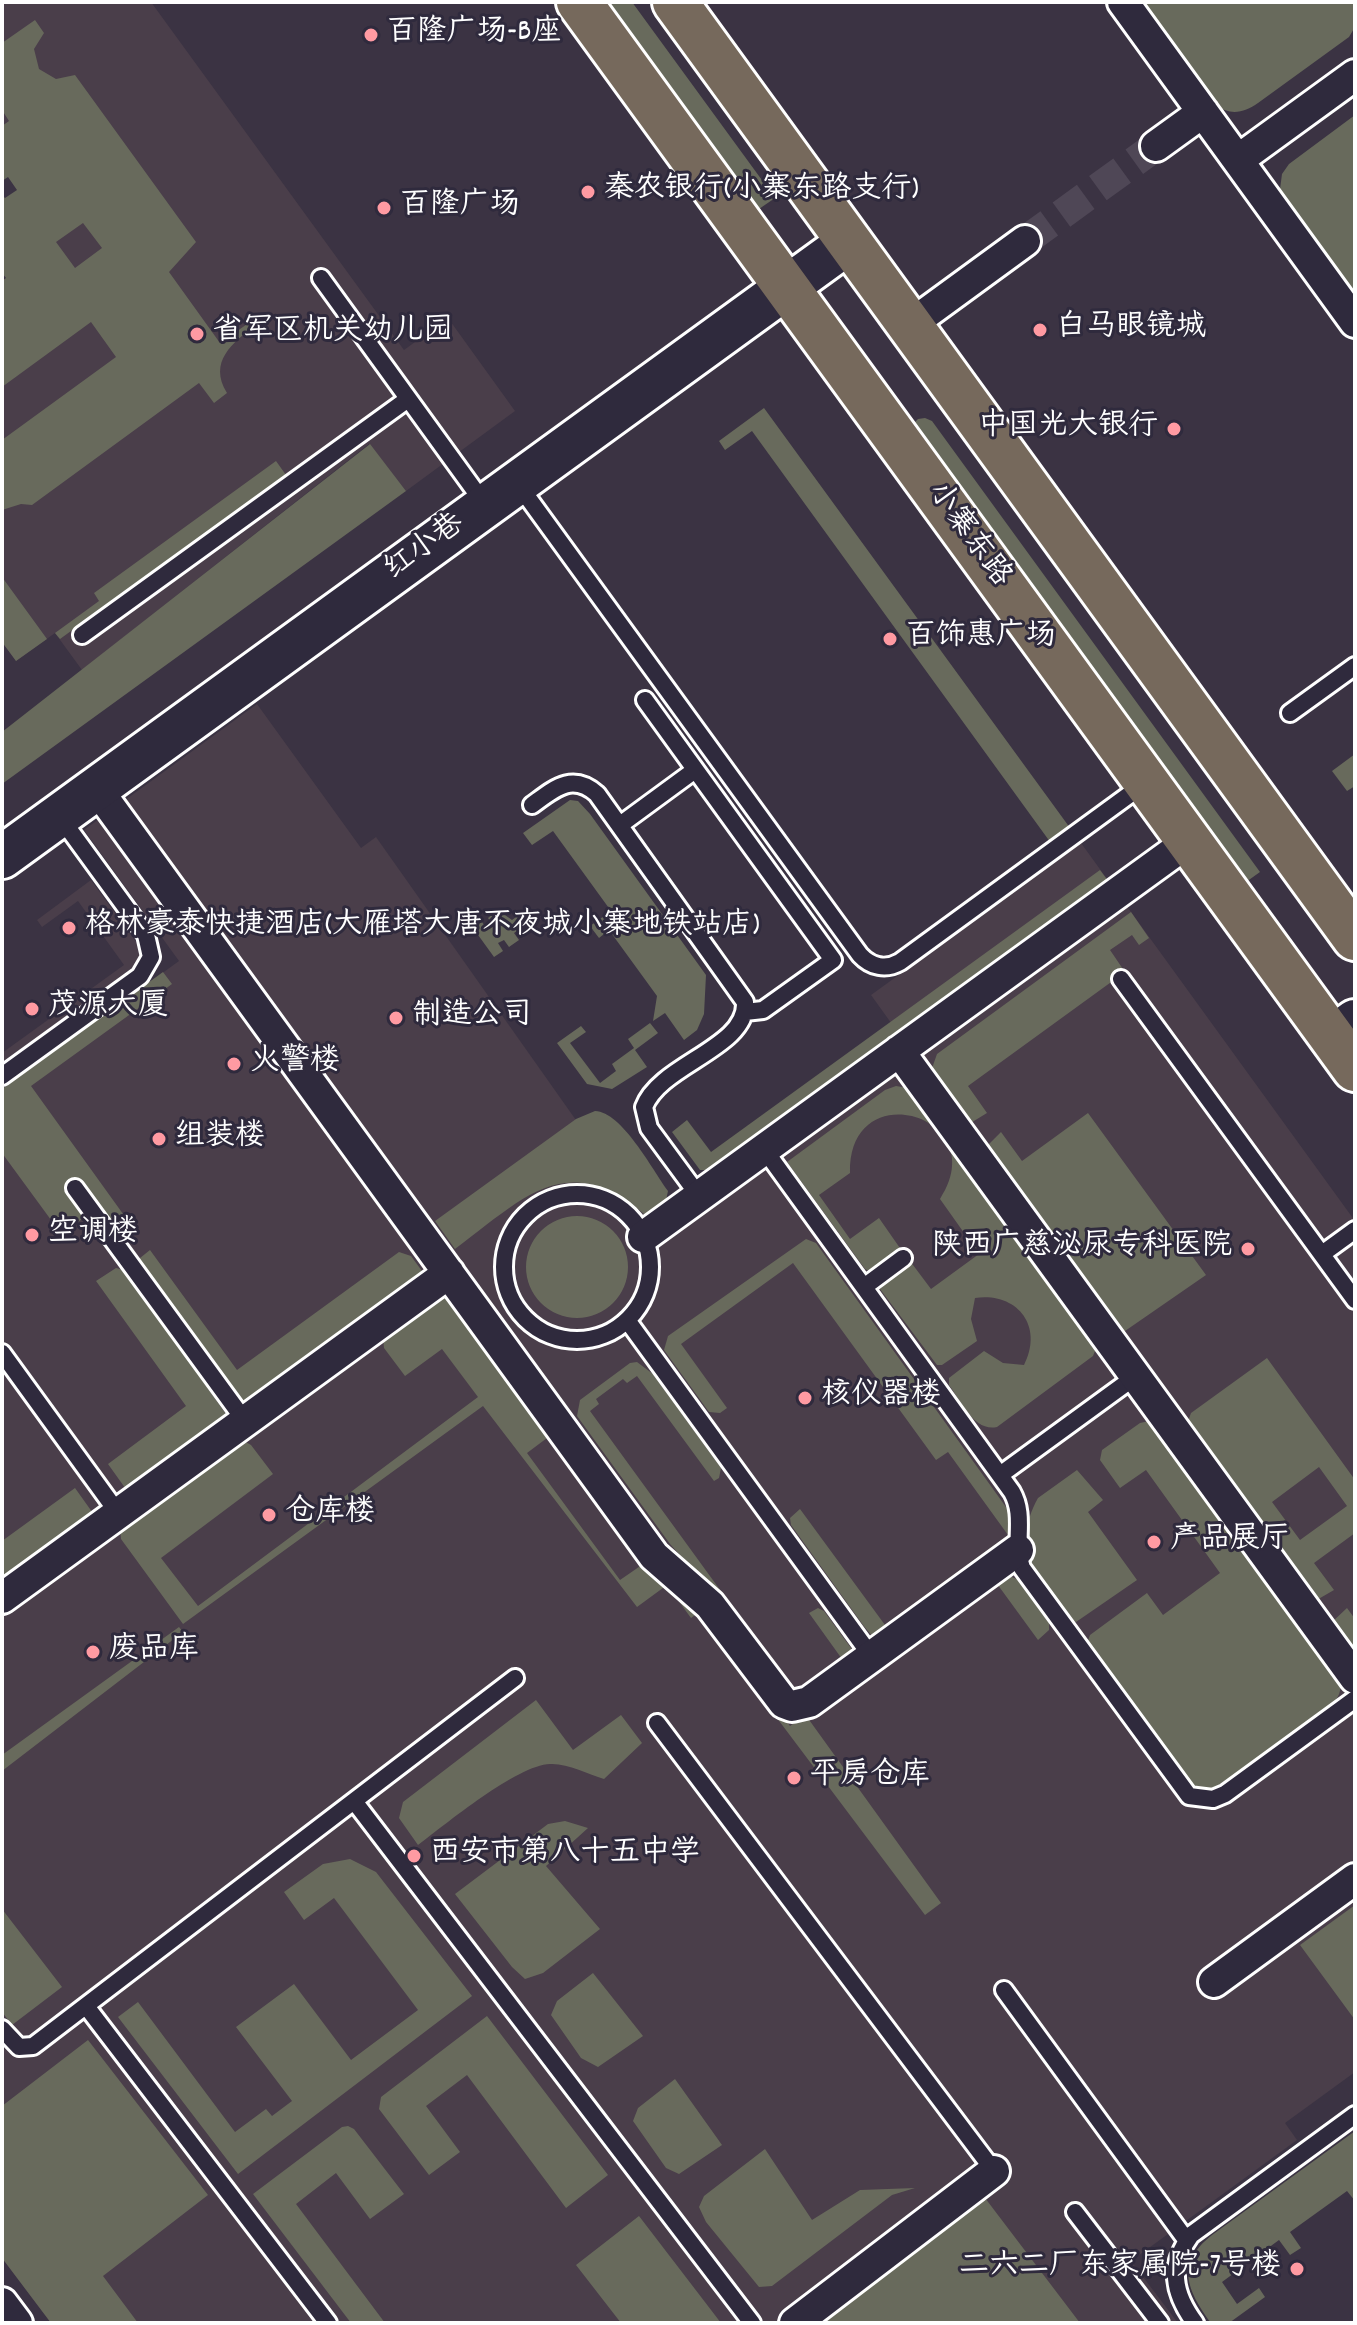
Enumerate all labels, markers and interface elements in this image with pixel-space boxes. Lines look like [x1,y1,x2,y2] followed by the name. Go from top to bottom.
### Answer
[387,17,561,53] place label: 百隆广场-B座
[362,26,380,44] marker: 百隆广场-B座
[604,174,919,210] place label: 秦农银行(小寨东路支行)
[579,183,597,201] marker: 秦农银行(小寨东路支行)
[400,190,520,226] place label: 百隆广场
[375,199,393,217] marker: 百隆广场
[1056,312,1206,348] place label: 白马眼镜城
[213,316,453,352] place label: 省军区机关幼儿园
[1031,321,1049,339] marker: 白马眼镜城
[188,325,206,343] marker: 省军区机关幼儿园
[978,411,1158,447] place label: 中国光大银行
[1165,420,1183,438] marker: 中国光大银行
[917,477,1017,595] street label: 小寨东路
[379,508,473,590] street label: 红小巷
[906,621,1056,657] place label: 百饰惠广场
[881,630,899,648] marker: 百饰惠广场
[85,910,760,946] place label: 格林豪泰快捷酒店(大雁塔大唐不夜城小寨地铁站店)
[60,919,78,937] marker: 格林豪泰快捷酒店(大雁塔大唐不夜城小寨地铁站店)
[48,991,168,1027] place label: 茂源大厦
[23,1000,41,1018] marker: 茂源大厦
[412,1000,532,1036] place label: 制造公司
[387,1009,405,1027] marker: 制造公司
[250,1046,340,1082] place label: 火警楼
[225,1055,243,1073] marker: 火警楼
[175,1121,265,1157] place label: 组装楼
[150,1130,168,1148] marker: 组装楼
[48,1217,138,1253] place label: 空调楼
[23,1226,41,1244] marker: 空调楼
[932,1231,1232,1267] place label: 陕西广慈泌尿专科医院
[1239,1240,1257,1258] marker: 陕西广慈泌尿专科医院
[821,1380,941,1416] place label: 核仪器楼
[796,1389,814,1407] marker: 核仪器楼
[285,1497,375,1533] place label: 仓库楼
[260,1506,278,1524] marker: 仓库楼
[1170,1524,1290,1560] place label: 产品展厅
[1145,1533,1163,1551] marker: 产品展厅
[109,1634,199,1670] place label: 废品库
[84,1643,102,1661] marker: 废品库
[810,1760,930,1796] place label: 平房仓库
[785,1769,803,1787] marker: 平房仓库
[430,1838,700,1874] place label: 西安市第八十五中学
[405,1847,423,1865] marker: 西安市第八十五中学
[959,2251,1281,2287] place label: 二六二厂东家属院-7号楼
[1288,2260,1306,2278] marker: 二六二厂东家属院-7号楼

